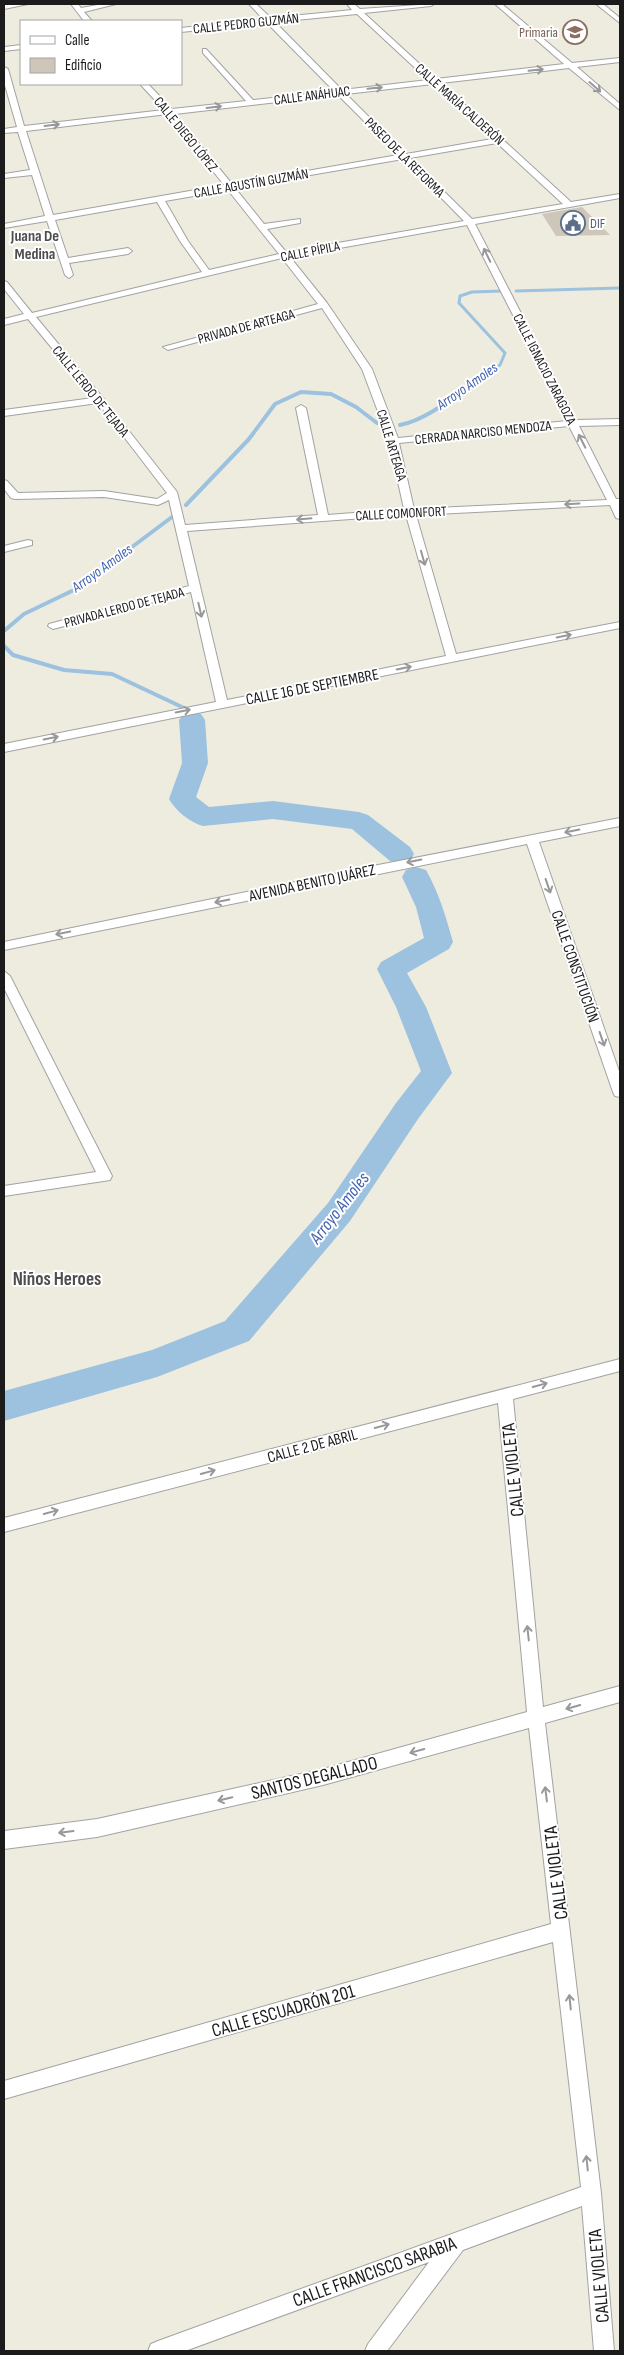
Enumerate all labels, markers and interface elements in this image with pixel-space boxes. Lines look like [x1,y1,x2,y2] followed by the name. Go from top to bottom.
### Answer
[192,9,300,38] street label: CALLE PEDRO GUZMÁN
[562,19,588,45] school or university icon: Primaria
[20,20,182,85] legend
[519,24,558,41] place label: Primaria
[65,31,89,50] text: Calle
[65,56,102,75] text: Edificio
[412,60,508,149] street label: CALLE MARÍA CALDERÓN
[528,65,544,75] one-way arrow
[589,81,602,93] one-way arrow
[273,82,351,109] street label: CALLE ANÁHUAC
[367,83,383,93] one-way arrow
[150,93,221,176] street label: CALLE DIEGO LÓPEZ
[205,102,221,112] one-way arrow
[361,114,449,202] street label: PASEO DE LA REFORMA
[44,120,60,130] one-way arrow
[193,165,310,202] street label: CALLE AGUSTÍN GUZMÁN
[560,210,586,236] public building icon: DIF
[590,215,606,232] place label: DIF
[10,227,59,264] district label: Juana De Medina
[279,237,342,266] street label: CALLE PÍPILA
[481,247,491,262] one-way arrow
[196,305,297,348] street label: PRIVADA DE ARTEAGA
[509,311,580,429] street label: CALLE IGNACIO ZARAGOZA
[49,342,133,441] street label: CALLE LERDO DE TEJADA
[432,358,502,415] water label: Arroyo Amoles
[373,407,411,484] street label: CALLE ARTEAGA
[414,417,553,448] street label: CERRADA NARCISO MENDOZA
[577,434,587,449] one-way arrow
[564,499,580,508] one-way arrow
[355,503,447,524] street label: CALLE COMONFORT
[297,514,313,523] one-way arrow
[67,540,137,597] water label: Arroyo Amoles
[419,550,429,566] one-way arrow
[62,583,187,632] street label: PRIVADA LERDO DE TEJADA
[196,602,205,618] one-way arrow
[555,631,571,641] one-way arrow
[396,662,412,672] one-way arrow
[244,665,380,710] street label: CALLE 16 DE SEPTIEMBRE
[174,706,190,716] one-way arrow
[43,733,59,743] one-way arrow
[565,827,581,837] one-way arrow
[406,857,422,867] one-way arrow
[246,861,378,906] street label: AVENIDA BENITO JUÁREZ
[544,877,553,893] one-way arrow
[215,896,231,906] one-way arrow
[547,908,603,1025] street label: CALLE CONSTITUCIÓN
[56,929,72,939] one-way arrow
[597,1031,607,1047] one-way arrow
[304,1168,374,1249] water label: Arroyo Amoles
[13,1268,101,1291] district label: Niños Heroes
[531,1380,547,1390] one-way arrow
[374,1421,390,1430] one-way arrow
[497,1421,530,1518] street label: CALLE VIOLETA
[265,1425,359,1468] street label: CALLE 2 DE ABRIL
[200,1466,216,1476] one-way arrow
[42,1507,58,1517] one-way arrow
[523,1625,533,1641] one-way arrow
[566,1703,582,1713] one-way arrow
[409,1747,425,1756] one-way arrow
[249,1752,380,1805] street label: SANTOS DEGALLADO
[541,1787,551,1803] one-way arrow
[218,1795,234,1804] one-way arrow
[539,1824,574,1921] street label: CALLE VIOLETA
[59,1827,75,1837] one-way arrow
[209,1980,358,2043] street label: CALLE ESCUADRÓN 201
[565,1994,575,2010] one-way arrow
[583,2156,592,2172] one-way arrow
[584,2227,615,2324] street label: CALLE VIOLETA
[290,2232,460,2313] street label: CALLE FRANCISCO SARABIA

